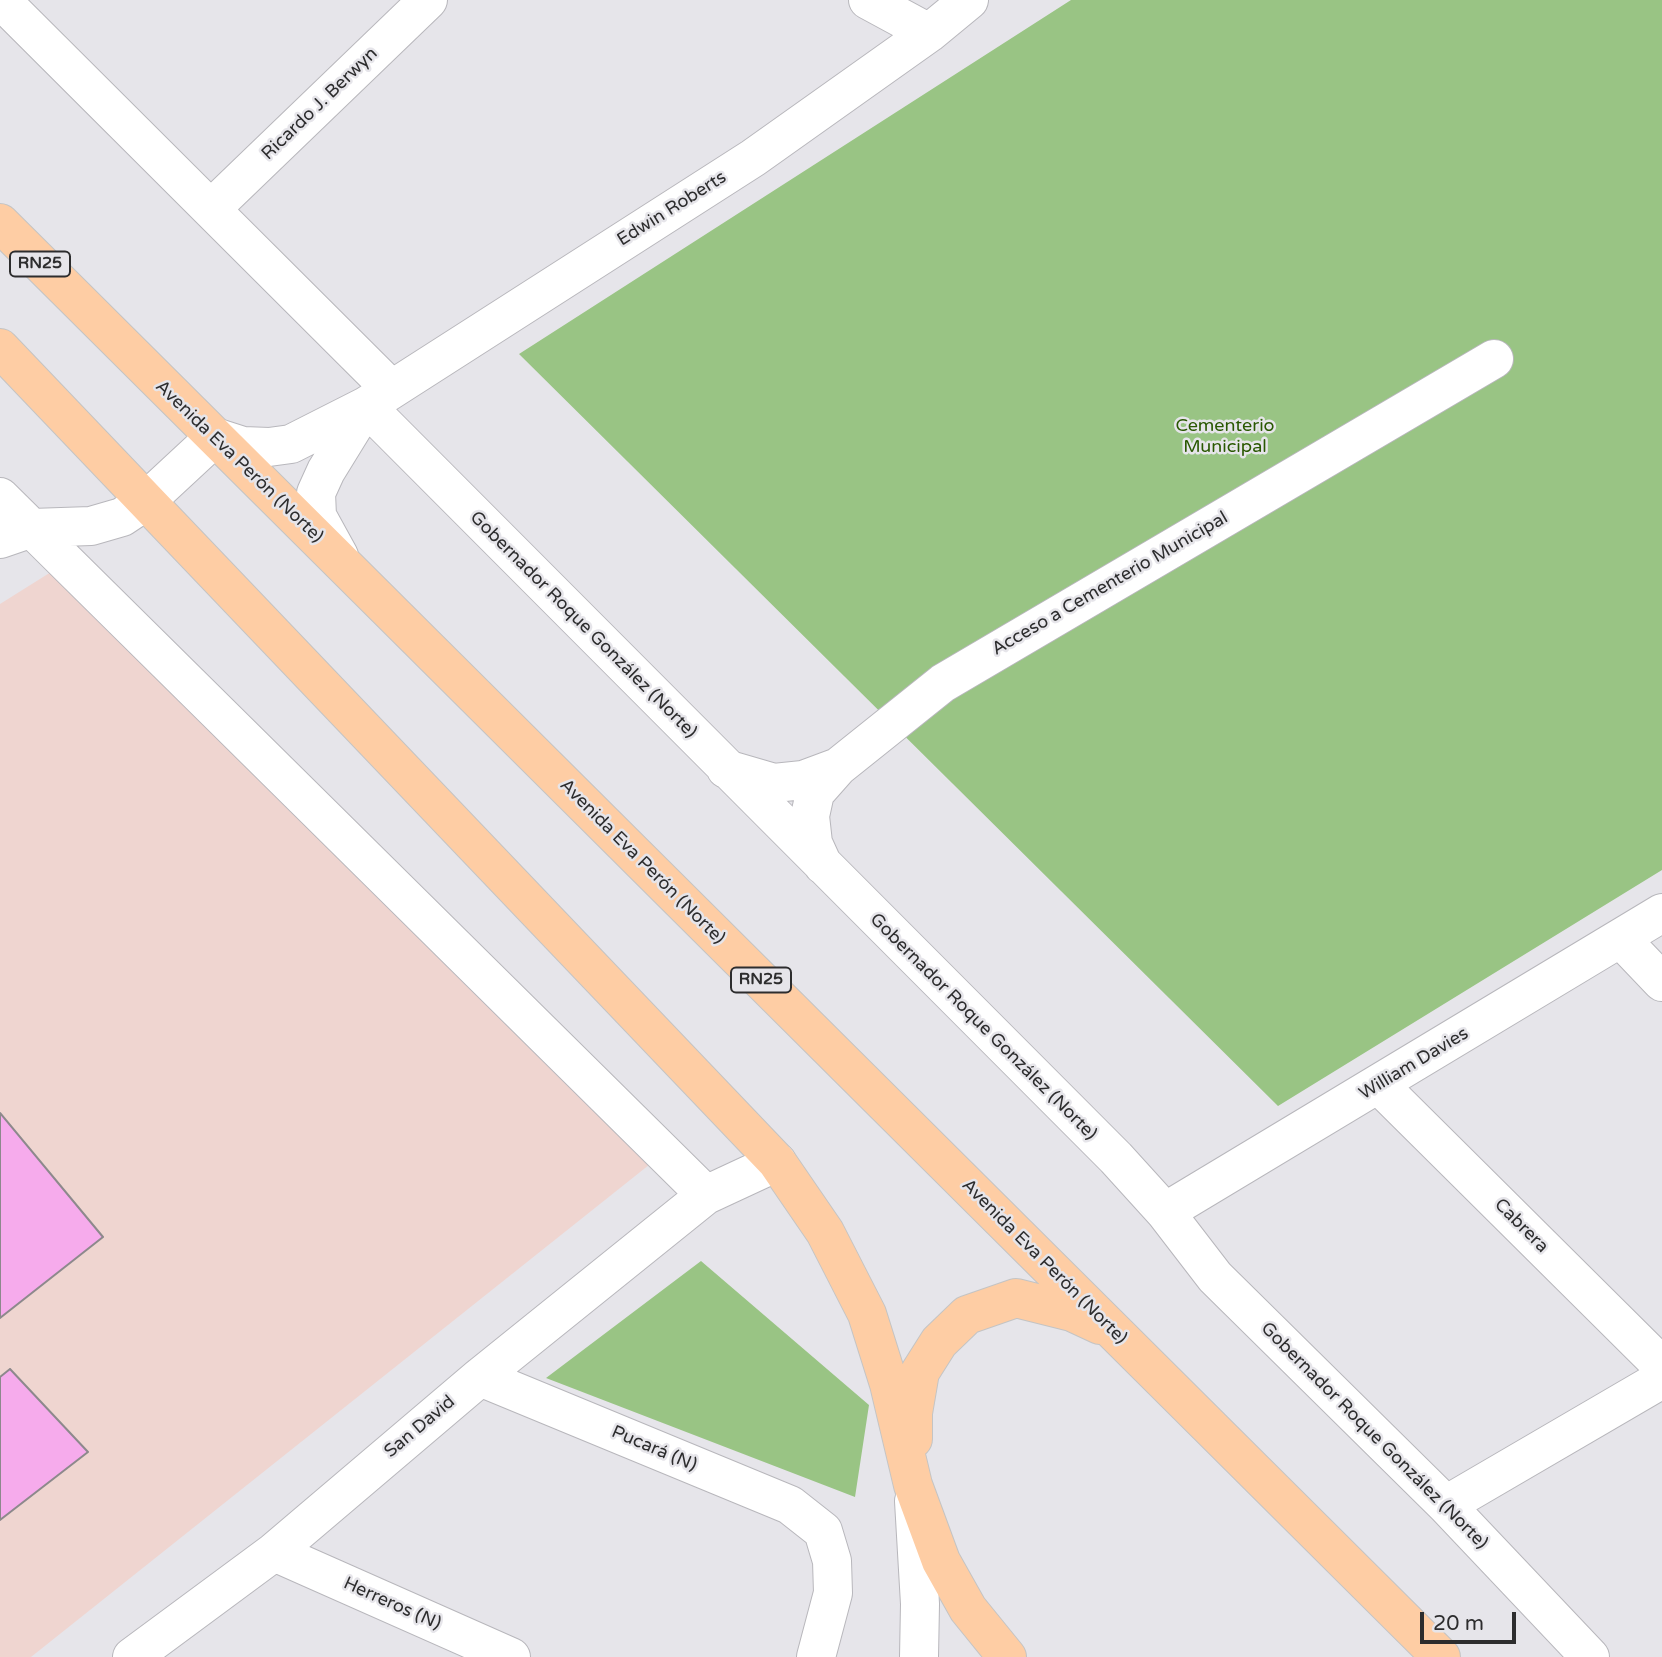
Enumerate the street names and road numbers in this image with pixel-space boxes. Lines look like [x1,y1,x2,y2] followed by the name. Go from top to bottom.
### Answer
[258,43,382,165] street label: Ricardo J. Berwyn
[613,167,731,251] street label: Edwin Roberts
[10,252,70,276] road number: RN25
[151,376,327,548] street label: Avenida Eva Perón (Norte)
[465,507,701,743] street label: Gobernador Roque González (Norte)
[988,507,1232,661] street label: Acceso a Cementerio Municipal
[555,775,729,949] street label: Avenida Eva Perón (Norte)
[865,909,1101,1145] street label: Gobernador Roque González (Norte)
[731,968,791,992] road number: RN25
[1356,1023,1472,1105] street label: William Davies
[957,1175,1131,1349] street label: Avenida Eva Perón (Norte)
[1489,1194,1553,1258] street label: Cabrera
[1256,1318,1492,1554] street label: Gobernador Roque González (Norte)
[380,1391,460,1463] street label: San David
[608,1421,700,1477] street label: Pucará (N)
[340,1573,444,1635] street label: Herreros (N)

